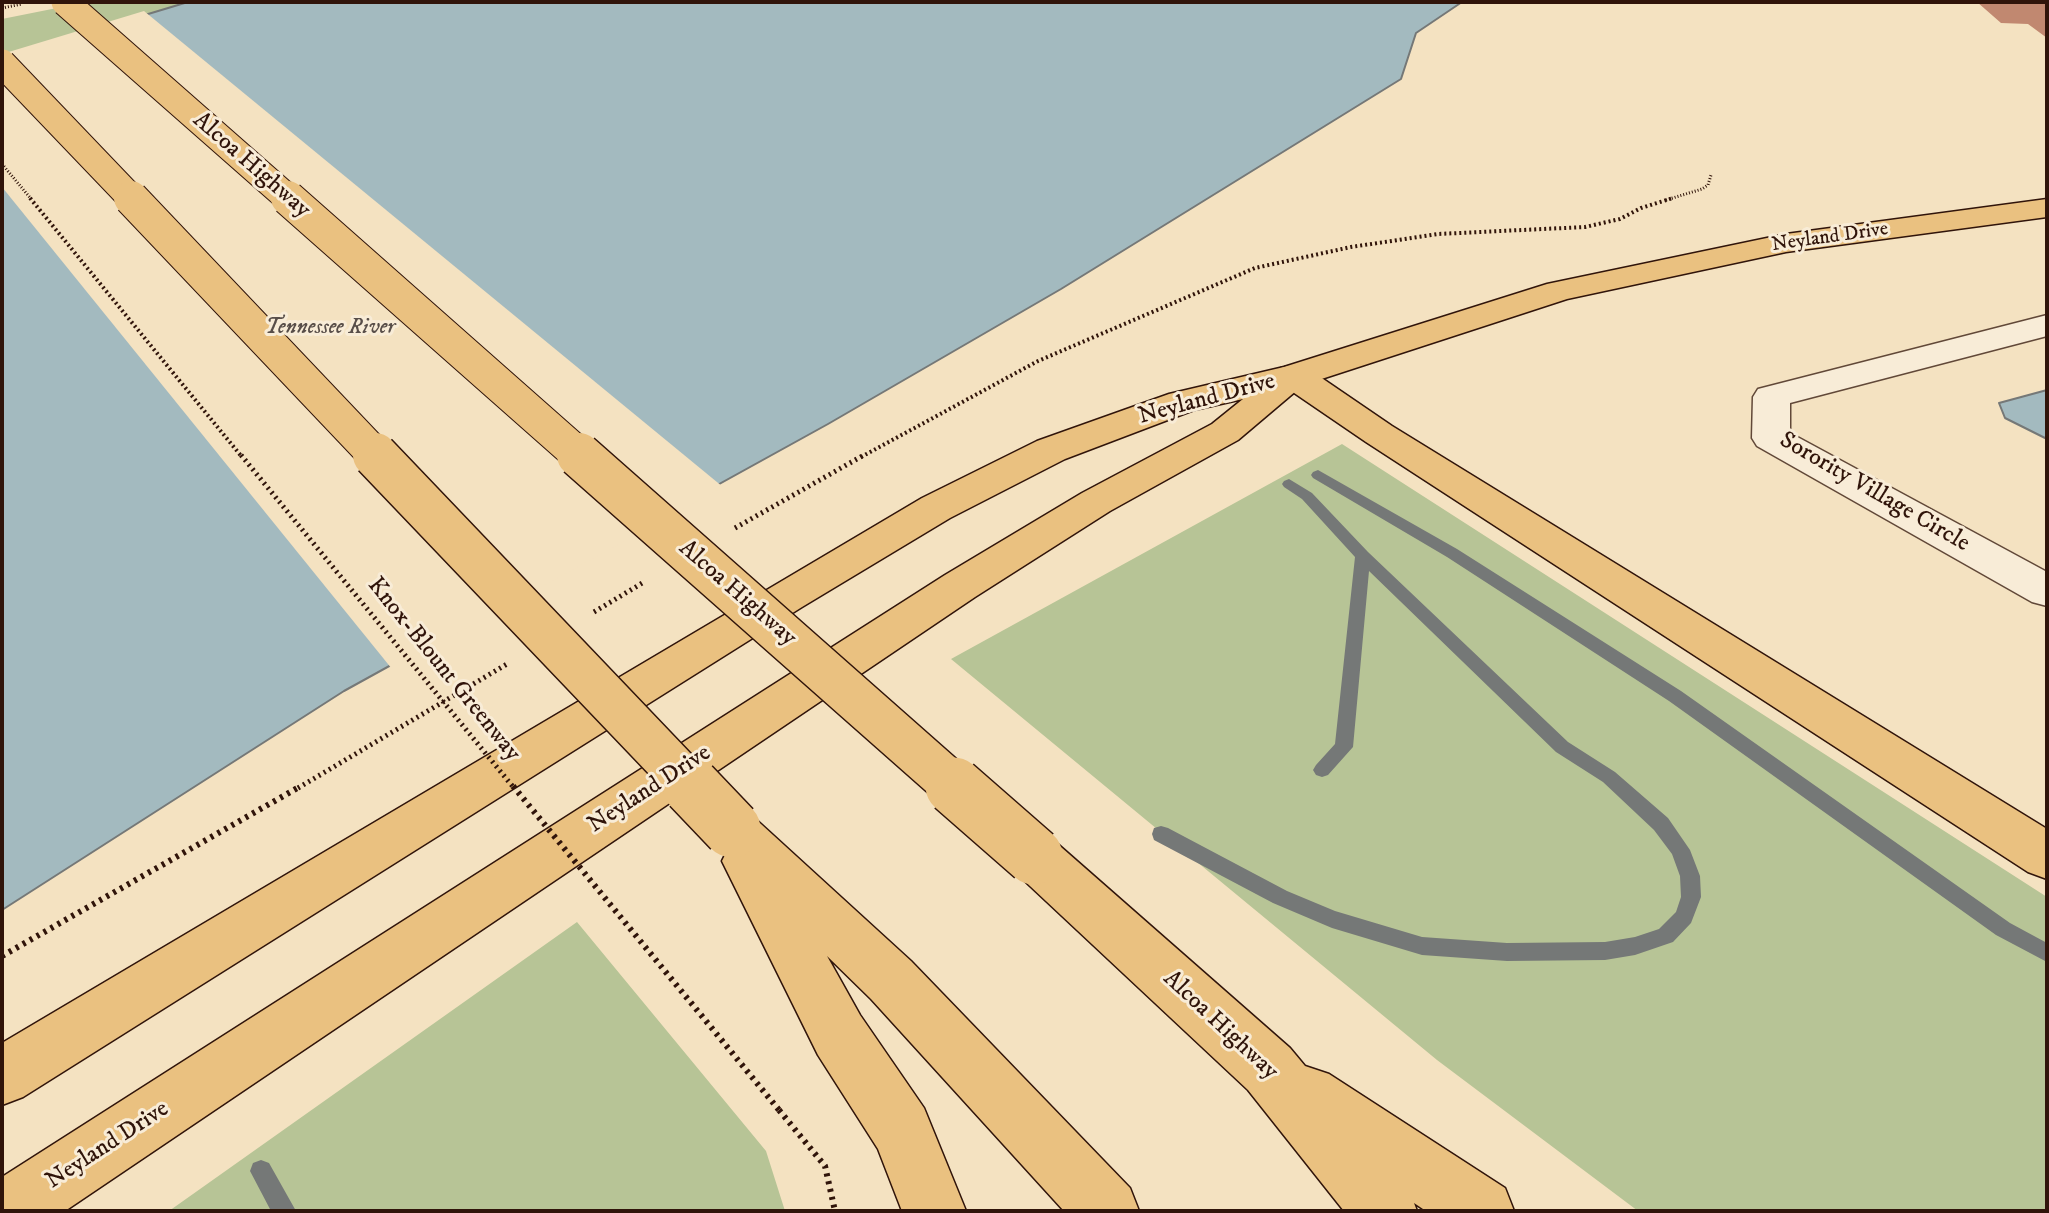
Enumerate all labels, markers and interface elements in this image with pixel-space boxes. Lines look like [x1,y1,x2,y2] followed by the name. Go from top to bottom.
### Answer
[186,107,316,225] street label: Alcoa Highway
[1770,218,1890,258] street label: Neyland Drive
[265,315,395,341] water label: Tennessee River
[1135,368,1279,432] street label: Neyland Drive
[1774,427,1974,559] street label: Sorority Village Circle
[672,535,802,653] street label: Alcoa Highway
[360,572,526,768] street label: Knox-Blount Greenway
[583,740,717,840] street label: Neyland Drive
[1156,965,1284,1087] street label: Alcoa Highway
[41,1096,175,1196] street label: Neyland Drive

